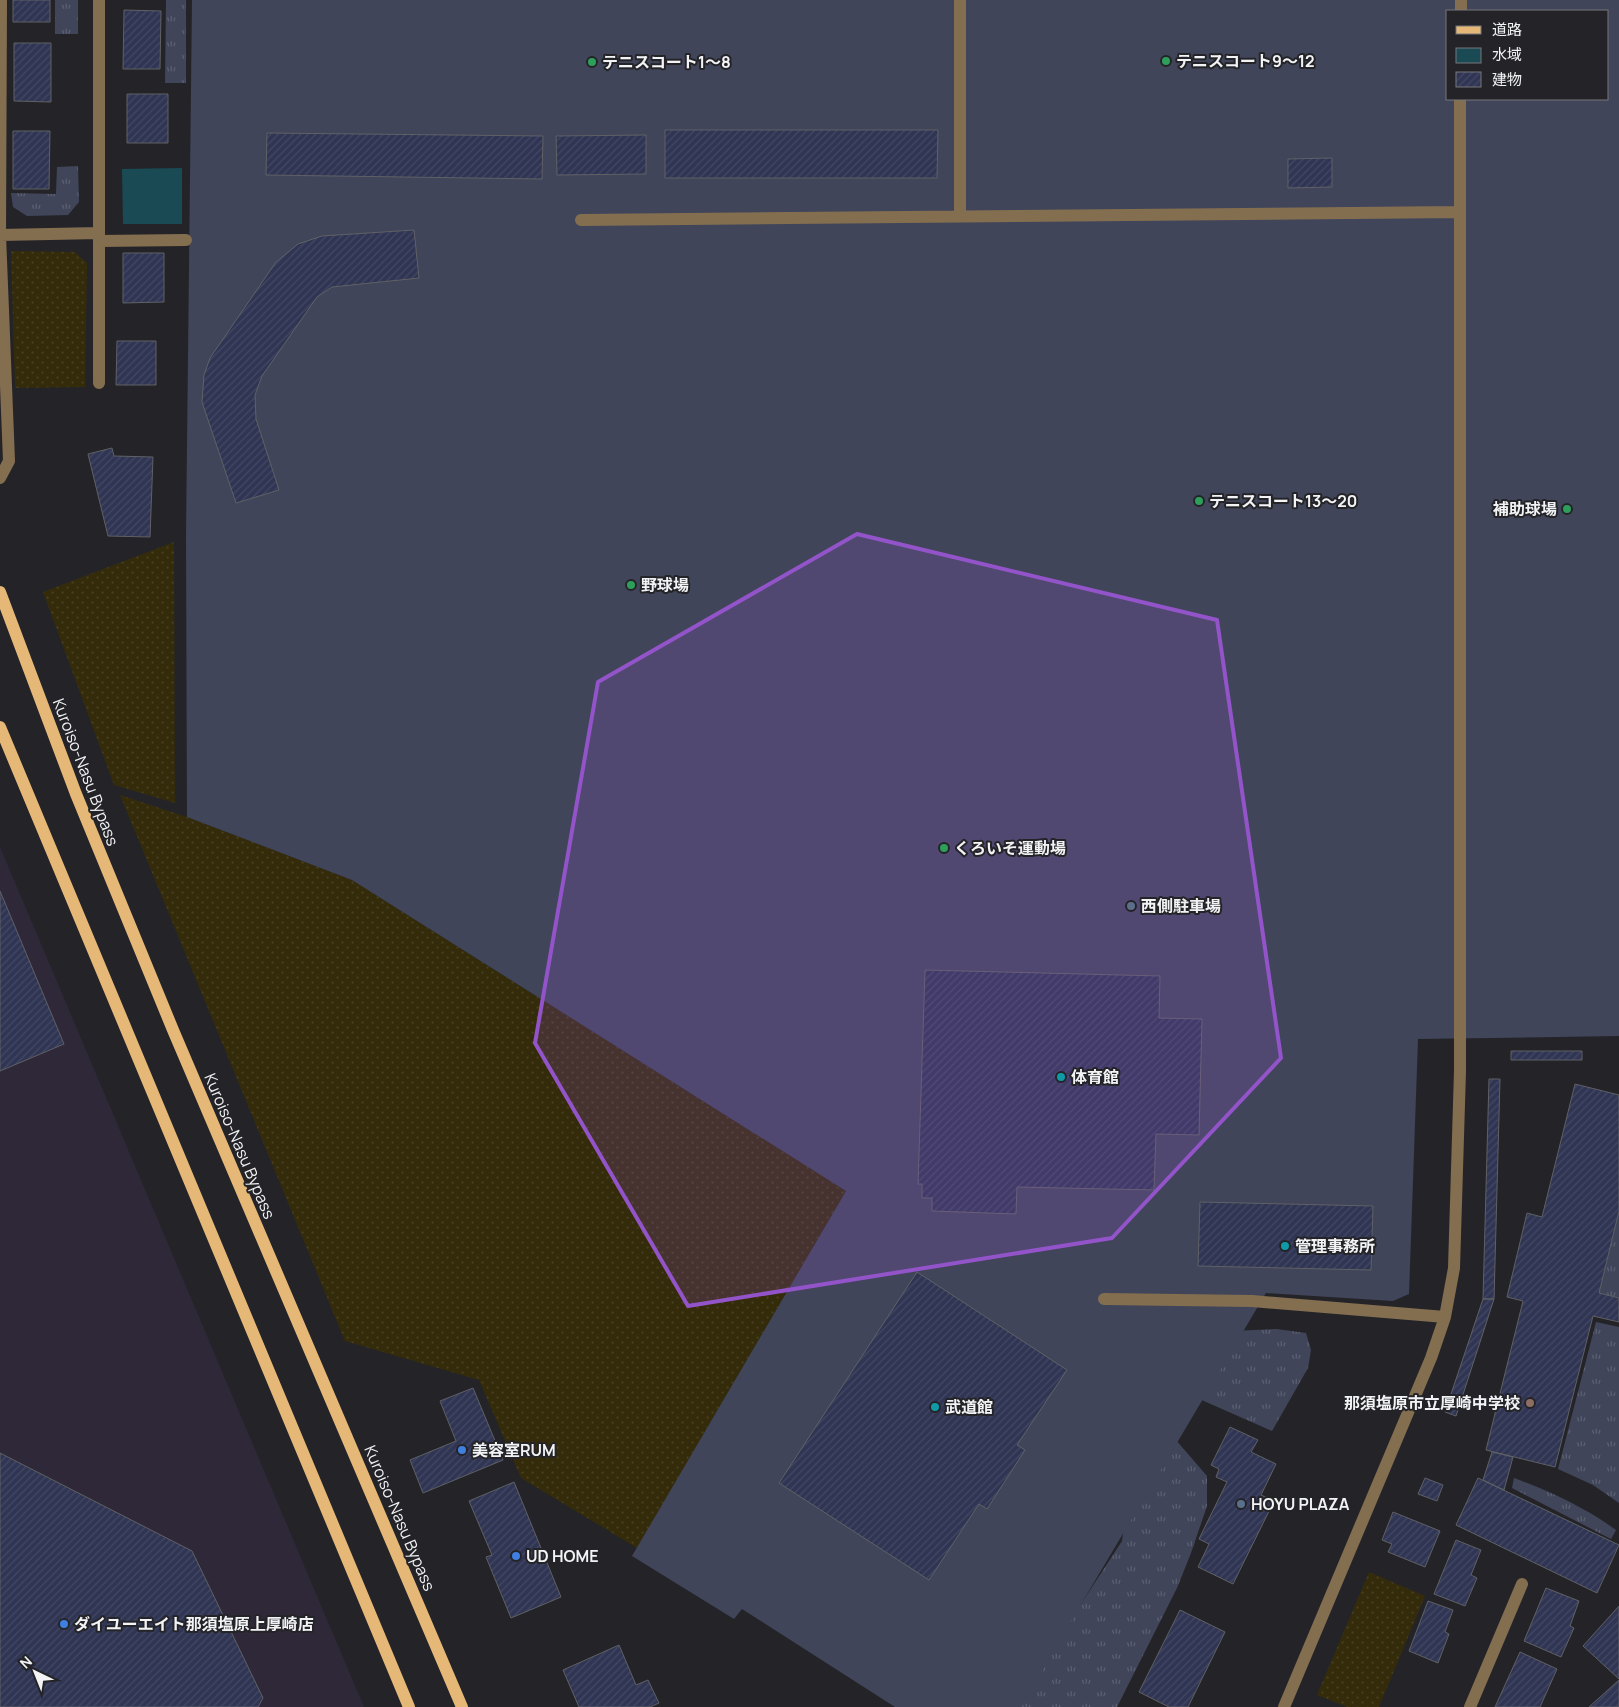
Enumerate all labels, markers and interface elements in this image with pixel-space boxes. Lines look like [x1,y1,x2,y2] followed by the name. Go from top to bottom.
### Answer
[1446,10,1609,100] legend
[1492,19,1522,40] text: 道路
[1492,44,1522,65] text: 水域
[1176,50,1314,72] place label: テニスコート9～12
[602,51,731,73] place label: テニスコート1～8
[1160,55,1172,67] marker: テニスコート9～12
[586,56,598,68] marker: テニスコート1～8
[1492,69,1522,90] text: 建物
[1209,490,1357,512] place label: テニスコート13～20
[1193,495,1205,507] marker: テニスコート13～20
[1493,498,1557,520] place label: 補助球場
[1561,503,1573,515] marker: 補助球場
[641,574,689,596] place label: 野球場
[625,579,637,591] marker: 野球場
[48,695,124,849] street label: Kuroiso-Nasu Bypass
[954,837,1066,859] place label: くろいそ運動場
[938,842,950,854] marker: くろいそ運動場
[1141,895,1221,917] place label: 西側駐車場
[1125,900,1137,912] marker: 西側駐車場
[1071,1066,1119,1088] place label: 体育館
[199,1070,281,1222] street label: Kuroiso-Nasu Bypass
[1055,1071,1067,1083] marker: 体育館
[1295,1235,1375,1257] place label: 管理事務所
[1279,1240,1291,1252] marker: 管理事務所
[1344,1392,1520,1414] place label: 那須塩原市立厚崎中学校
[945,1396,993,1418] place label: 武道館
[1524,1397,1536,1409] marker: 那須塩原市立厚崎中学校
[929,1401,941,1413] marker: 武道館
[472,1439,556,1461] place label: 美容室RUM
[359,1442,441,1594] street label: Kuroiso-Nasu Bypass
[456,1444,468,1456] marker: 美容室RUM
[1251,1493,1350,1515] place label: HOYU PLAZA
[1235,1498,1247,1510] marker: HOYU PLAZA
[526,1545,599,1567] place label: UD HOME
[510,1550,522,1562] marker: UD HOME
[74,1613,314,1635] place label: ダイユーエイト那須塩原上厚崎店
[58,1618,70,1630] marker: ダイユーエイト那須塩原上厚崎店
[10,1647,60,1697] north arrow
[16,1652,36,1673] text: N

